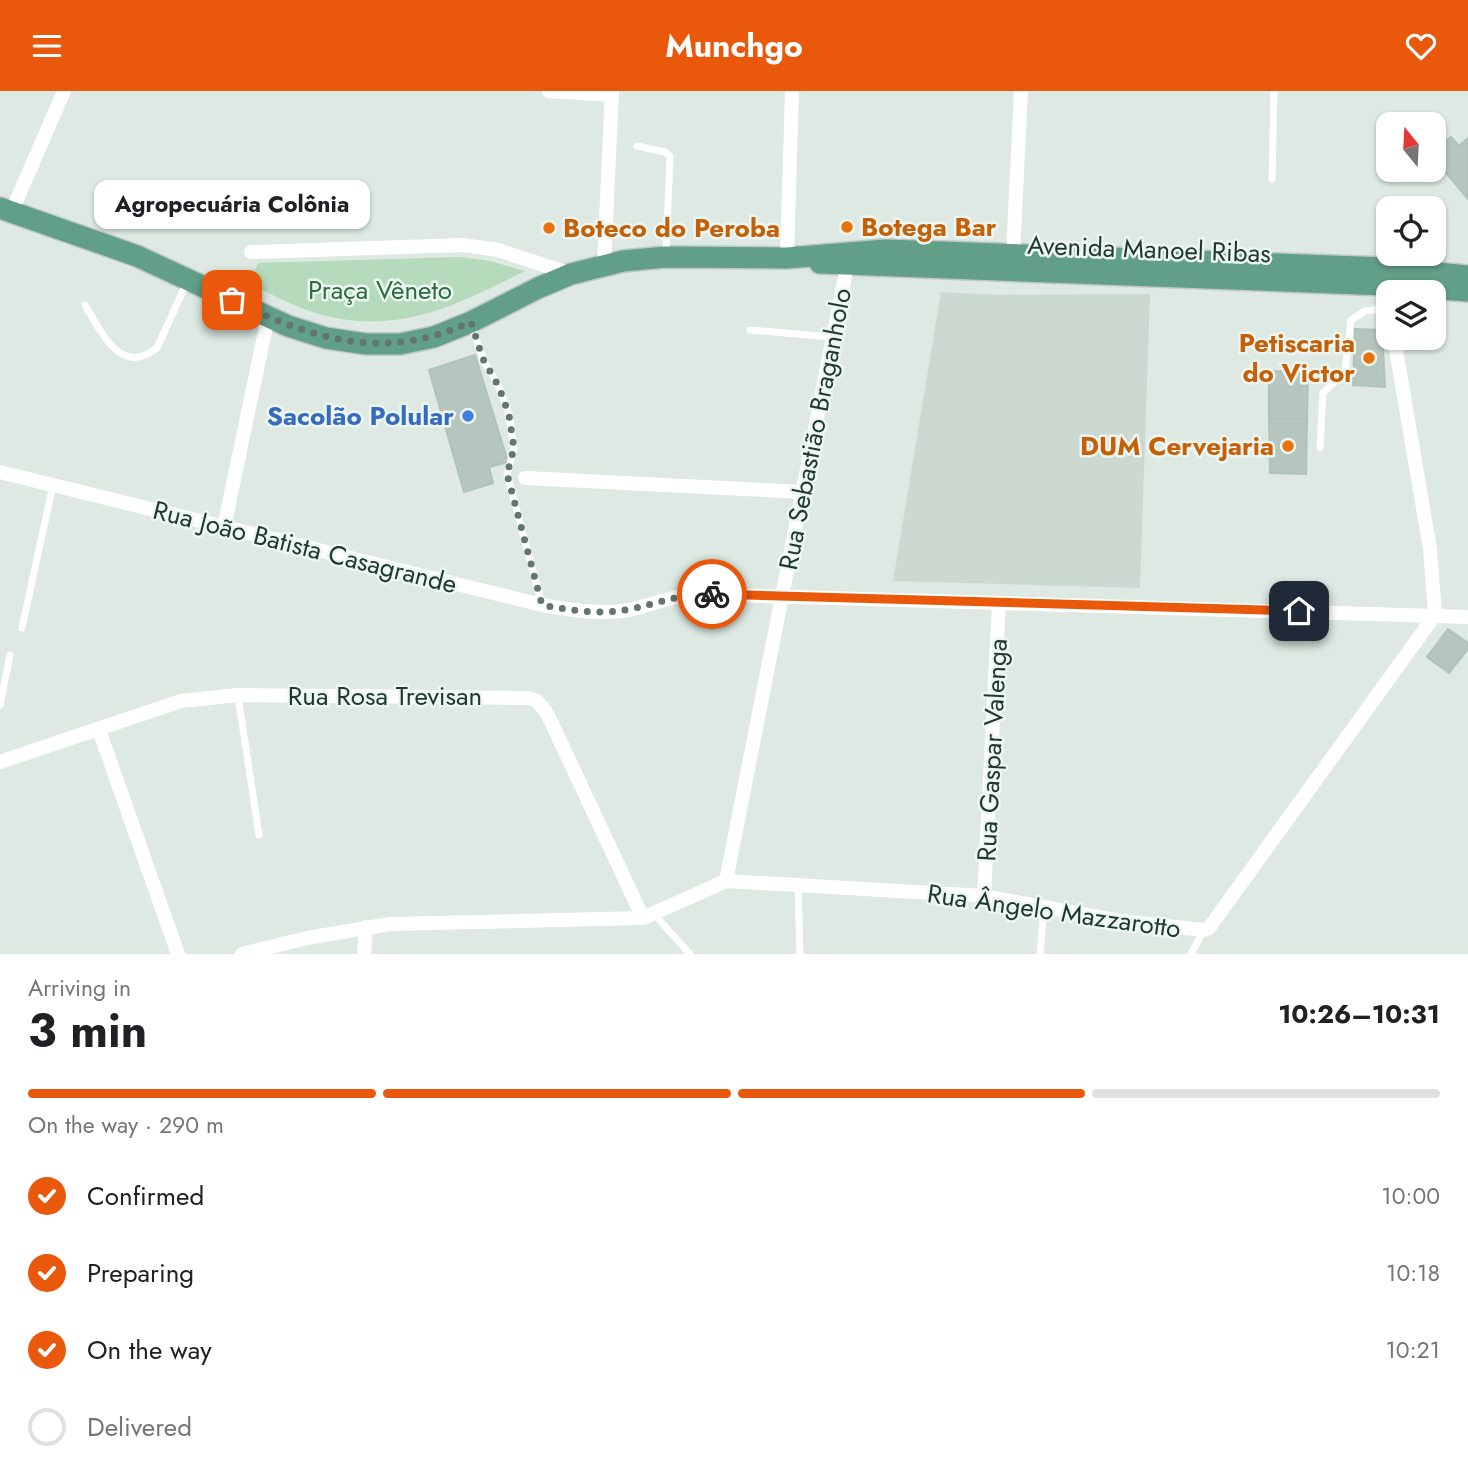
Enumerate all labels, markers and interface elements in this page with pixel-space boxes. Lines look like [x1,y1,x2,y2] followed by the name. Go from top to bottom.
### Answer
[665,23,803,69] text: Munchgo
[28,27,66,65] icon: menu
[1402,27,1440,65] icon: heart
[1376,112,1446,182] north arrow
[1376,112,1446,350] map controls
[94,181,370,230] callout: Agropecuária Colônia
[115,187,349,221] text: Agropecuária Colônia
[1376,196,1446,266] button: locate
[861,208,997,246] place label: Botega Bar
[563,209,780,247] place label: Boteco do Peroba
[839,219,855,235] marker: Botega Bar
[541,220,557,236] marker: Boteco do Peroba
[1027,226,1271,272] street label: Avenida Manoel Ribas
[202,270,262,330] pin
[308,271,452,309] park label: Praça Vêneto
[1376,280,1446,350] button: layers
[213,281,251,319] icon: bag
[769,285,861,573] street label: Rua Sebastião Braganholo
[1239,324,1355,392] place label: Petiscaria do Victor
[1361,350,1377,366] marker: Petiscaria do Victor
[267,397,454,435] place label: Sacolão Polular
[460,408,476,424] marker: Sacolão Polular
[1080,427,1274,465] place label: DUM Cervejaria
[1280,438,1296,454] marker: DUM Cervejaria
[149,491,461,603] street label: Rua João Batista Casagrande
[677,559,747,629] courier
[693,575,731,613] icon: bike
[1269,581,1329,641] pin
[1280,592,1318,630] icon: home
[967,638,1017,862] street label: Rua Gaspar Valenga
[288,677,482,715] street label: Rua Rosa Trevisan
[925,874,1183,948] street label: Rua Ângelo Mazzarotto
[28,971,131,1005] text: Arriving in
[1278,995,1440,1033] text: 10:26–10:31
[28,998,147,1064] text: 3 min
[28,1108,224,1142] text: On the way · 290 m
[28,1177,66,1215] icon: check
[87,1177,204,1215] text: Confirmed
[1381,1179,1440,1213] text: 10:00
[28,1254,66,1292] icon: check
[87,1254,194,1292] text: Preparing
[1386,1256,1440,1290] text: 10:18
[28,1331,66,1369] icon: check
[87,1331,212,1369] text: On the way
[1386,1333,1440,1367] text: 10:21
[87,1408,192,1446] text: Delivered

